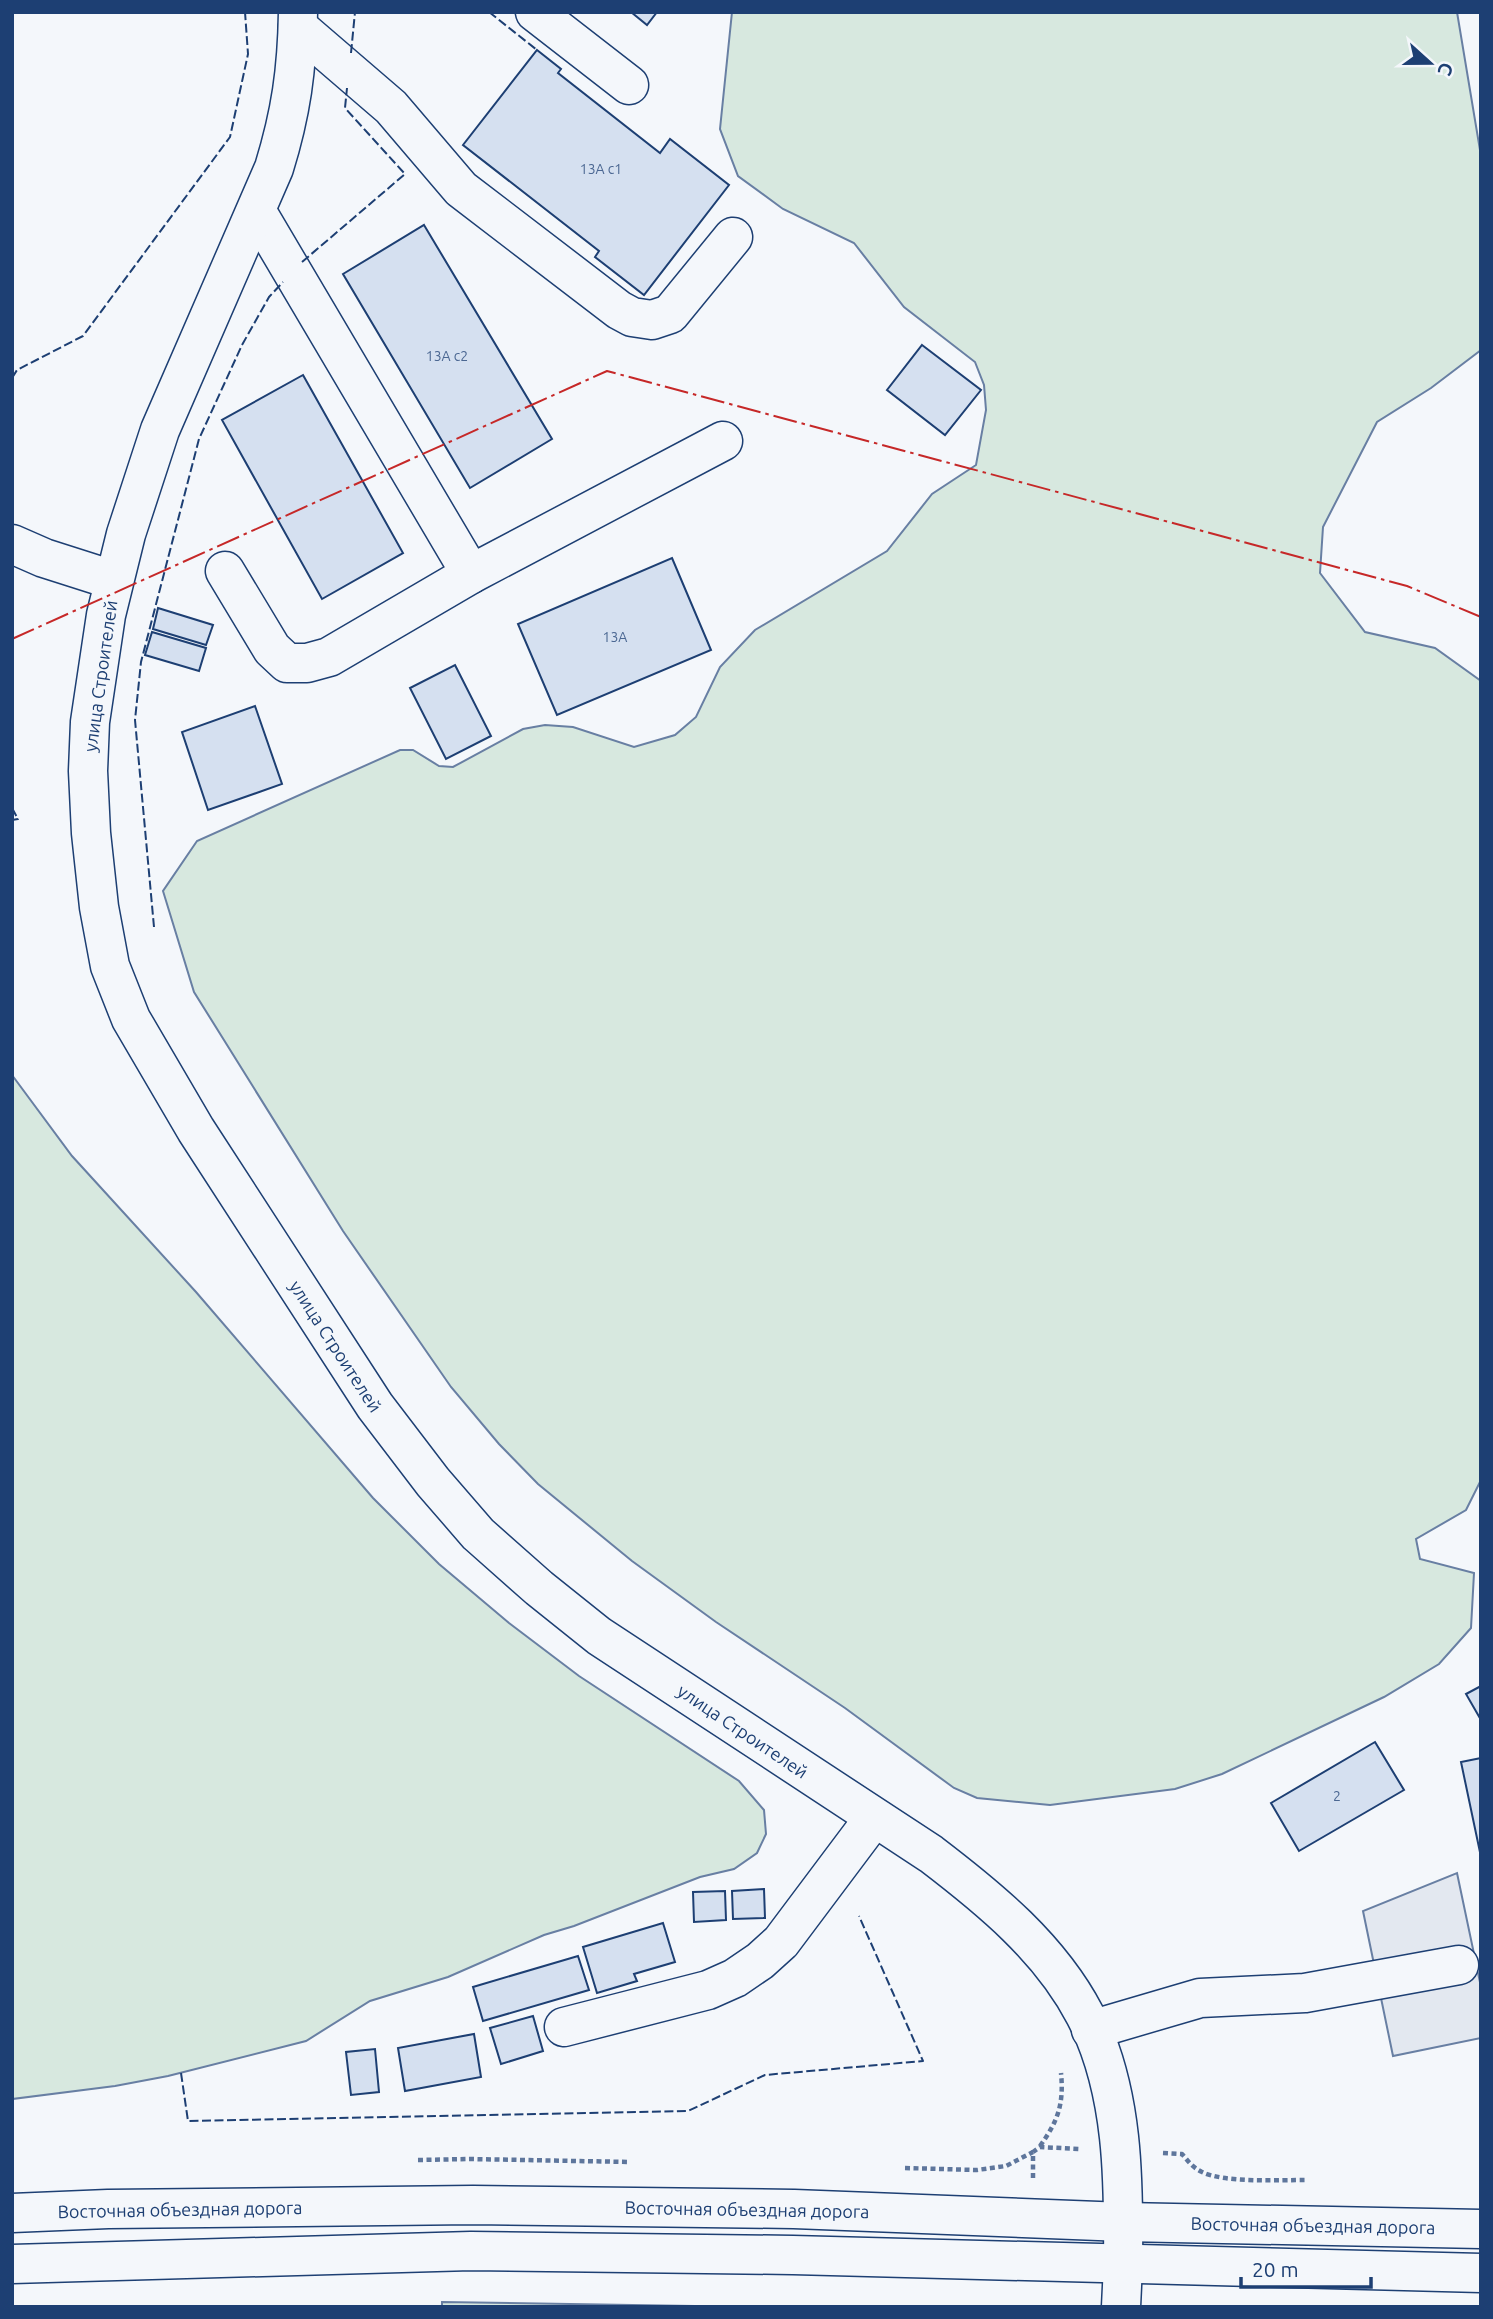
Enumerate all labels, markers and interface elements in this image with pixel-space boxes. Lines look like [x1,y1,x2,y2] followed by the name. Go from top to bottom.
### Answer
[1395,28,1465,98] north arrow
[1433,59,1458,79] text: С
[580,161,622,177] house number: 13А с1
[426,348,468,364] house number: 13А с2
[79,599,121,753] street label: улица Строителей
[603,629,627,645] house number: 13А
[286,1276,386,1416] street label: улица Строителей
[674,1680,812,1782] street label: улица Строителей
[1333,1788,1341,1804] house number: 2
[57,2197,303,2221] street label: Восточная объездная дорога
[624,2197,870,2221] street label: Восточная объездная дорога
[1190,2213,1436,2237] street label: Восточная объездная дорога
[1241,2246,1370,2290] scale bar
[1252,2257,1299,2281] text: 20 m

